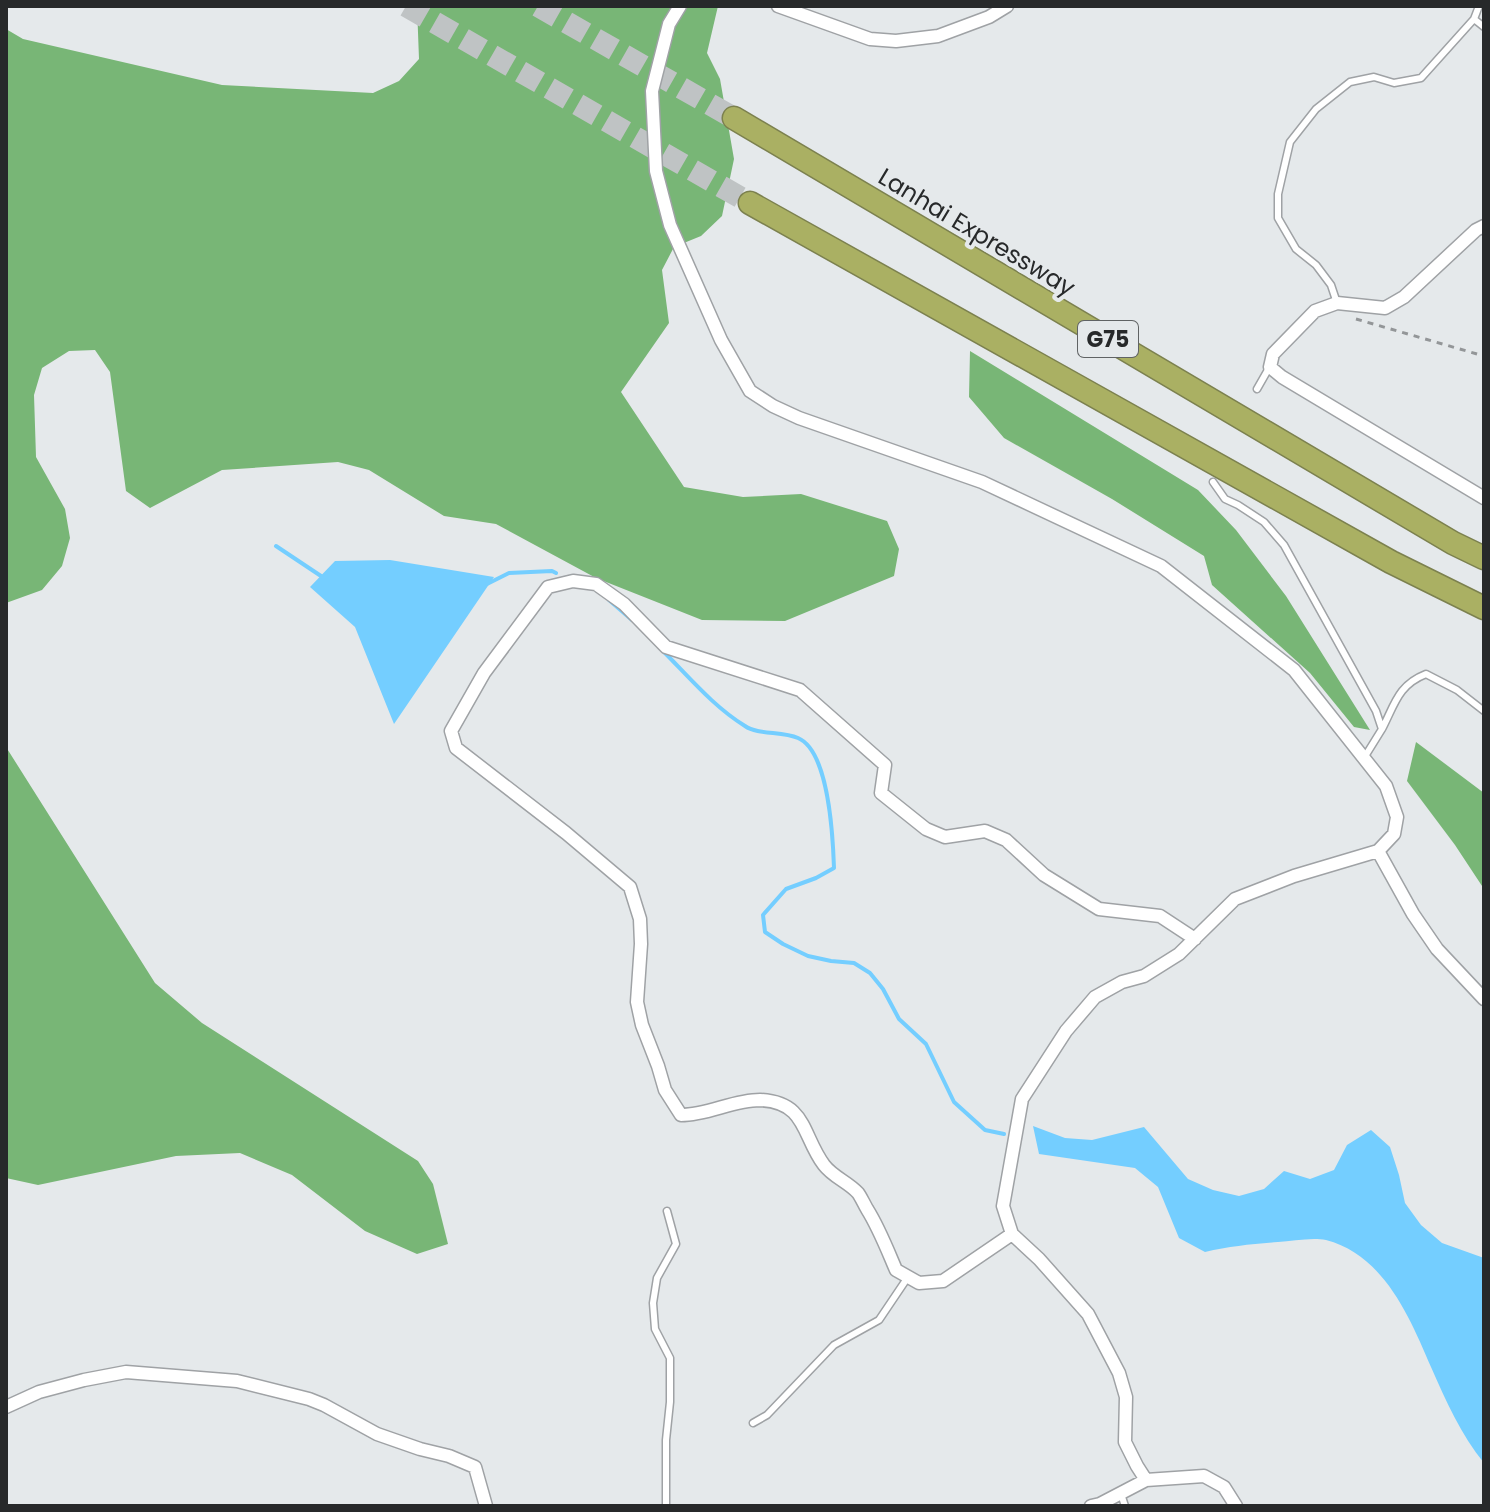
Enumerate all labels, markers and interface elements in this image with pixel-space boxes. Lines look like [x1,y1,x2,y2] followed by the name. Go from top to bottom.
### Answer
[872,160,1082,304] street label: Lanhai Expressway
[1078,321,1138,357] road number: G75

